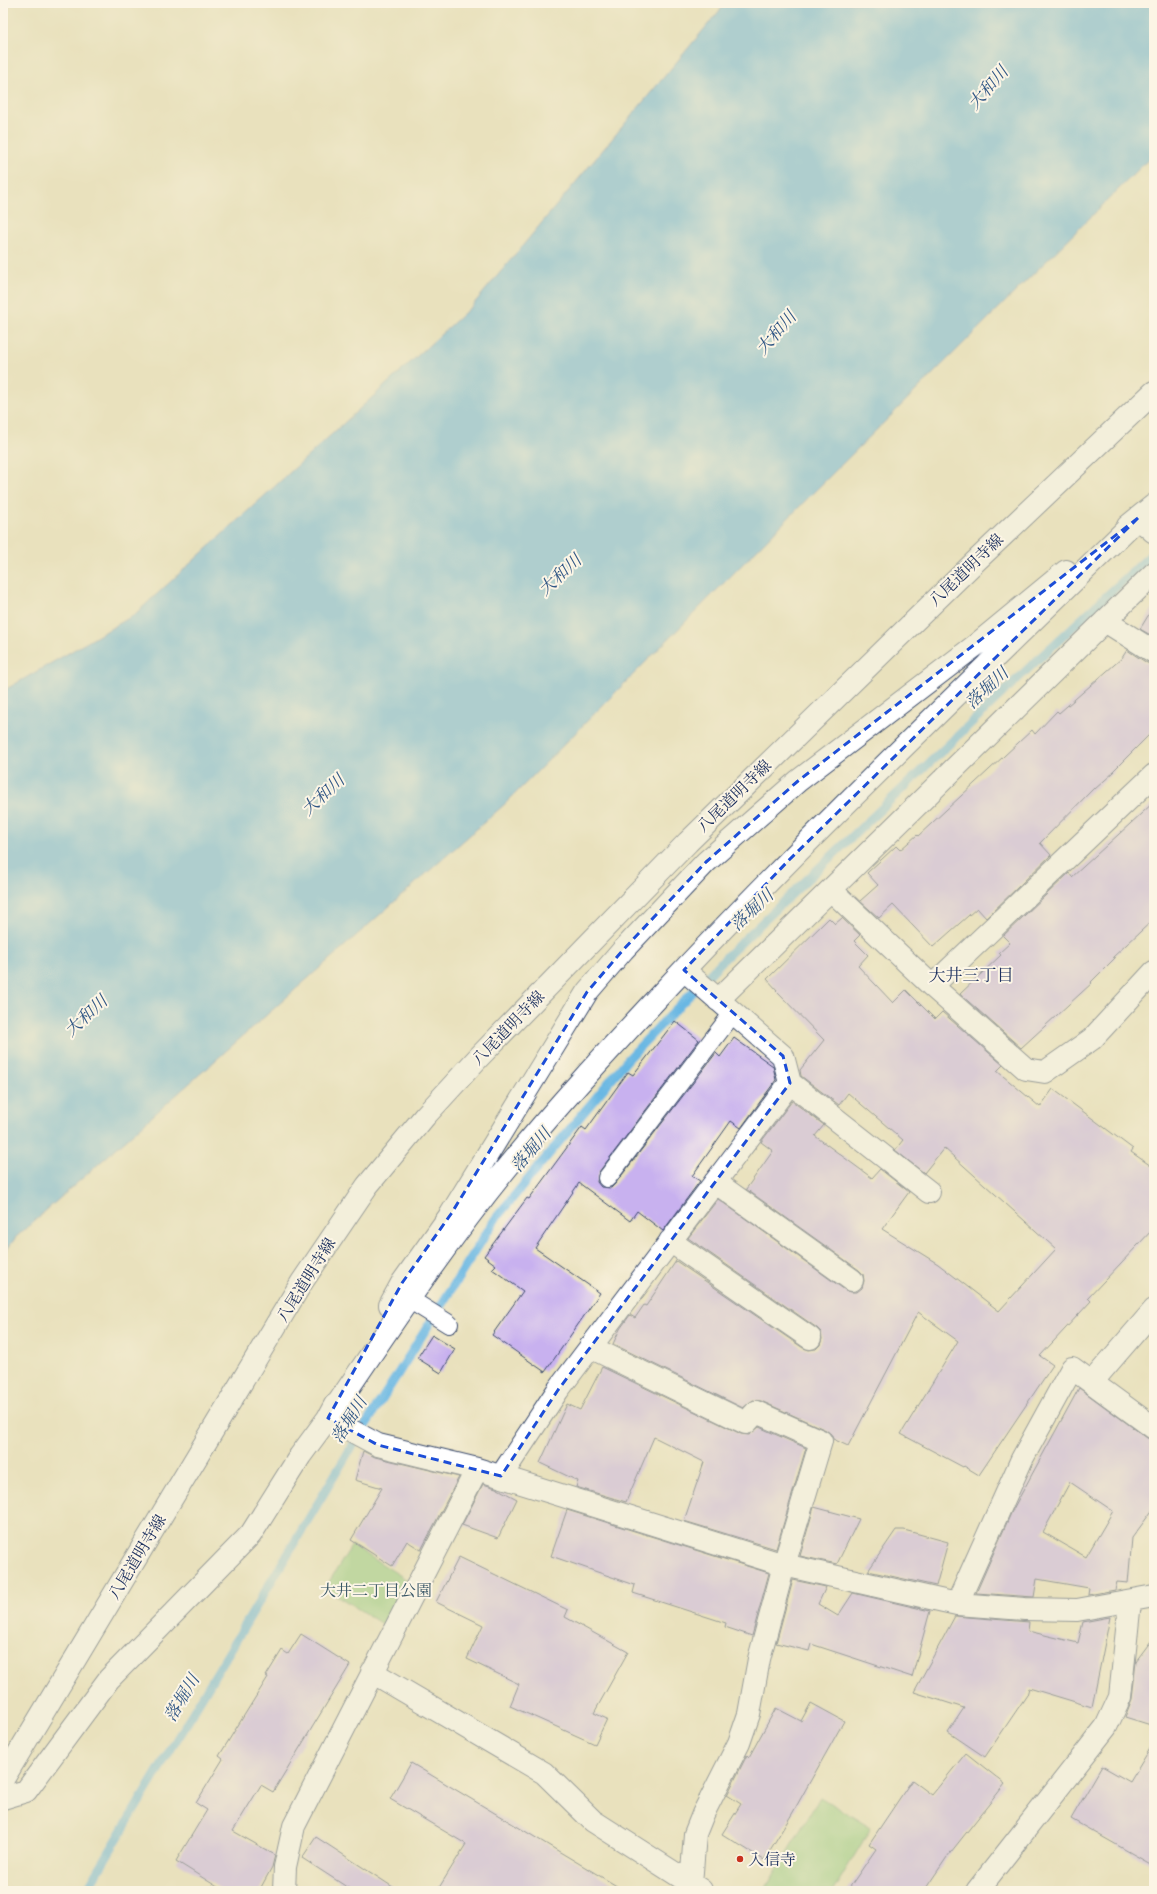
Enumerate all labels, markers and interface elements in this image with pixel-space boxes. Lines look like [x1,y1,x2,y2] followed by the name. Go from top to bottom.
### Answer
[963,60,1014,114] water label: 大和川
[751,305,802,359] water label: 大和川
[925,530,1007,610] street label: 八尾道明寺線
[534,549,587,600] water label: 大和川
[961,662,1014,713] water label: 落堀川
[693,756,775,836] street label: 八尾道明寺線
[297,769,350,820] water label: 大和川
[726,884,779,935] water label: 落堀川
[929,965,1014,986] district label: 大井三丁目
[468,987,548,1069] street label: 八尾道明寺線
[60,990,113,1041] water label: 大和川
[507,1122,557,1176] water label: 落堀川
[273,1234,339,1326] street label: 八尾道明寺線
[327,1391,372,1447] water label: 落堀川
[104,1511,170,1603] street label: 八尾道明寺線
[320,1581,432,1600] park label: 大井二丁目公園
[160,1669,205,1725] water label: 落堀川
[748,1850,796,1869] place label: 入信寺
[735,1854,745,1864] marker: 入信寺

